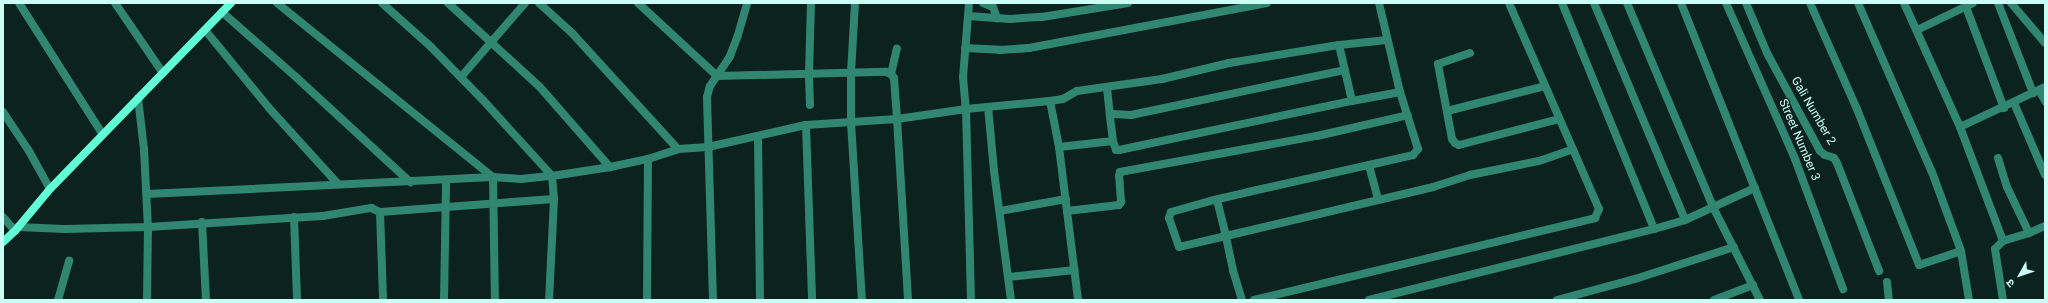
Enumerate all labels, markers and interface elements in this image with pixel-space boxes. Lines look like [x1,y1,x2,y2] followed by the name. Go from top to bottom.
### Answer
[1788,74,1838,148] street label: Gali Number 2
[1775,97,1823,183] street label: Street Number 3
[2000,255,2040,295] north arrow
[2003,276,2017,290] text: उ

